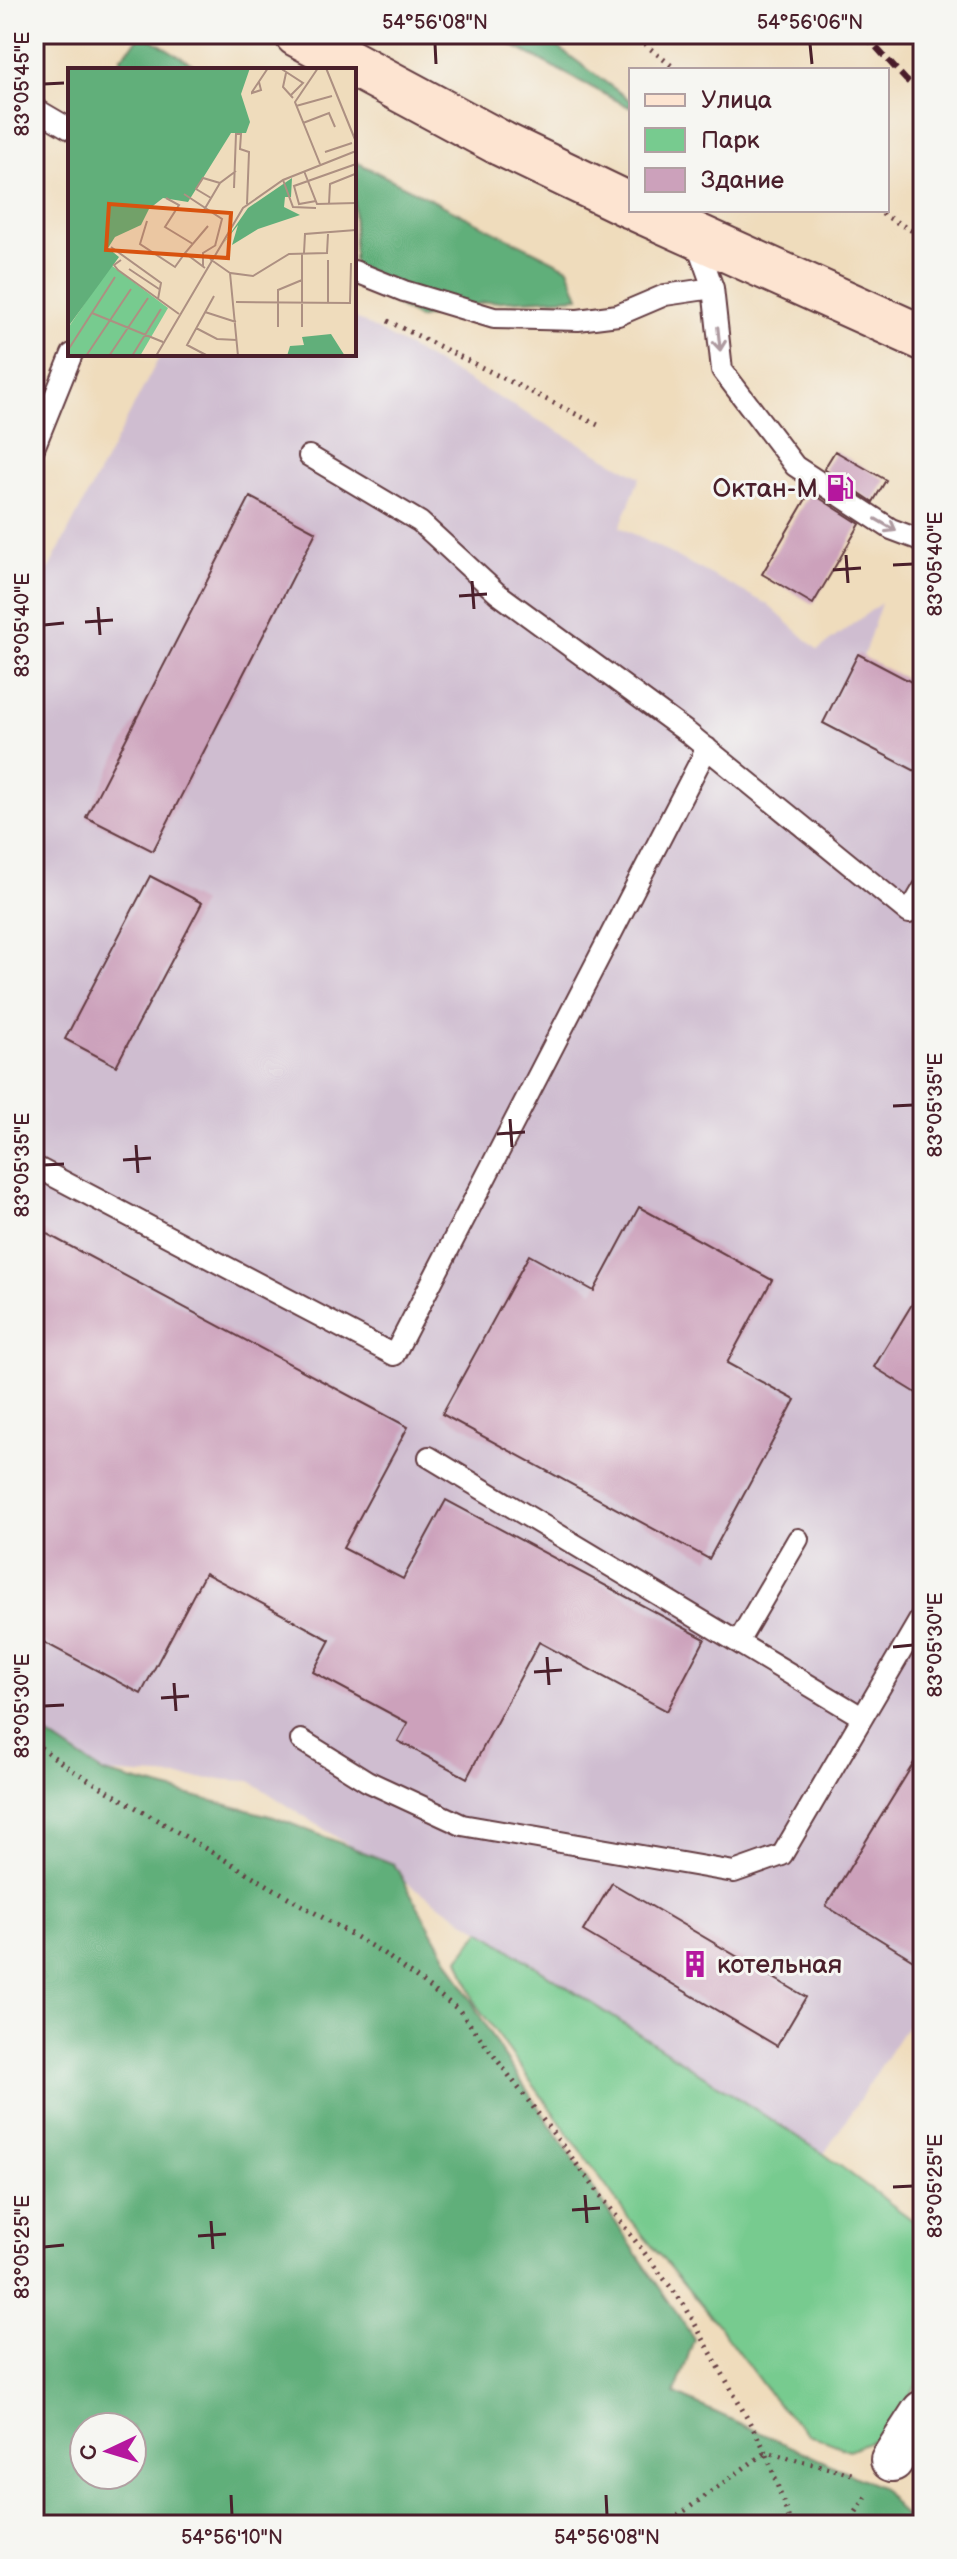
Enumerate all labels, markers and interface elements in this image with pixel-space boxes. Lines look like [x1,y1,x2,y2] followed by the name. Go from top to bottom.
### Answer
[382,11,488,35] text: 54°56'08"N
[757,11,863,35] text: 54°56'06"N
[11,32,35,136] text: 83°05'45"E
[68,68,356,356] inset map
[629,68,889,212] legend
[701,86,772,115] text: Улица
[701,126,760,155] text: Парк
[701,166,784,195] text: Здание
[711,325,726,352] one-way arrow
[825,473,855,503] fuel station icon: Октан-М
[713,474,818,505] place label: Октан-М
[924,511,948,617] text: 83°05'40"E
[874,517,897,533] one-way arrow
[11,572,35,678] text: 83°05'40"E
[924,1053,948,1157] text: 83°05'35"E
[11,1113,35,1217] text: 83°05'35"E
[924,1592,948,1698] text: 83°05'30"E
[11,1653,35,1759] text: 83°05'30"E
[680,1949,710,1979] building icon: котельная
[717,1950,842,1981] place label: котельная
[924,2134,948,2238] text: 83°05'25"E
[11,2195,35,2299] text: 83°05'25"E
[68,2411,148,2491] north arrow
[76,2444,104,2461] text: С
[181,2526,283,2550] text: 54°56'10"N
[554,2526,660,2550] text: 54°56'08"N

